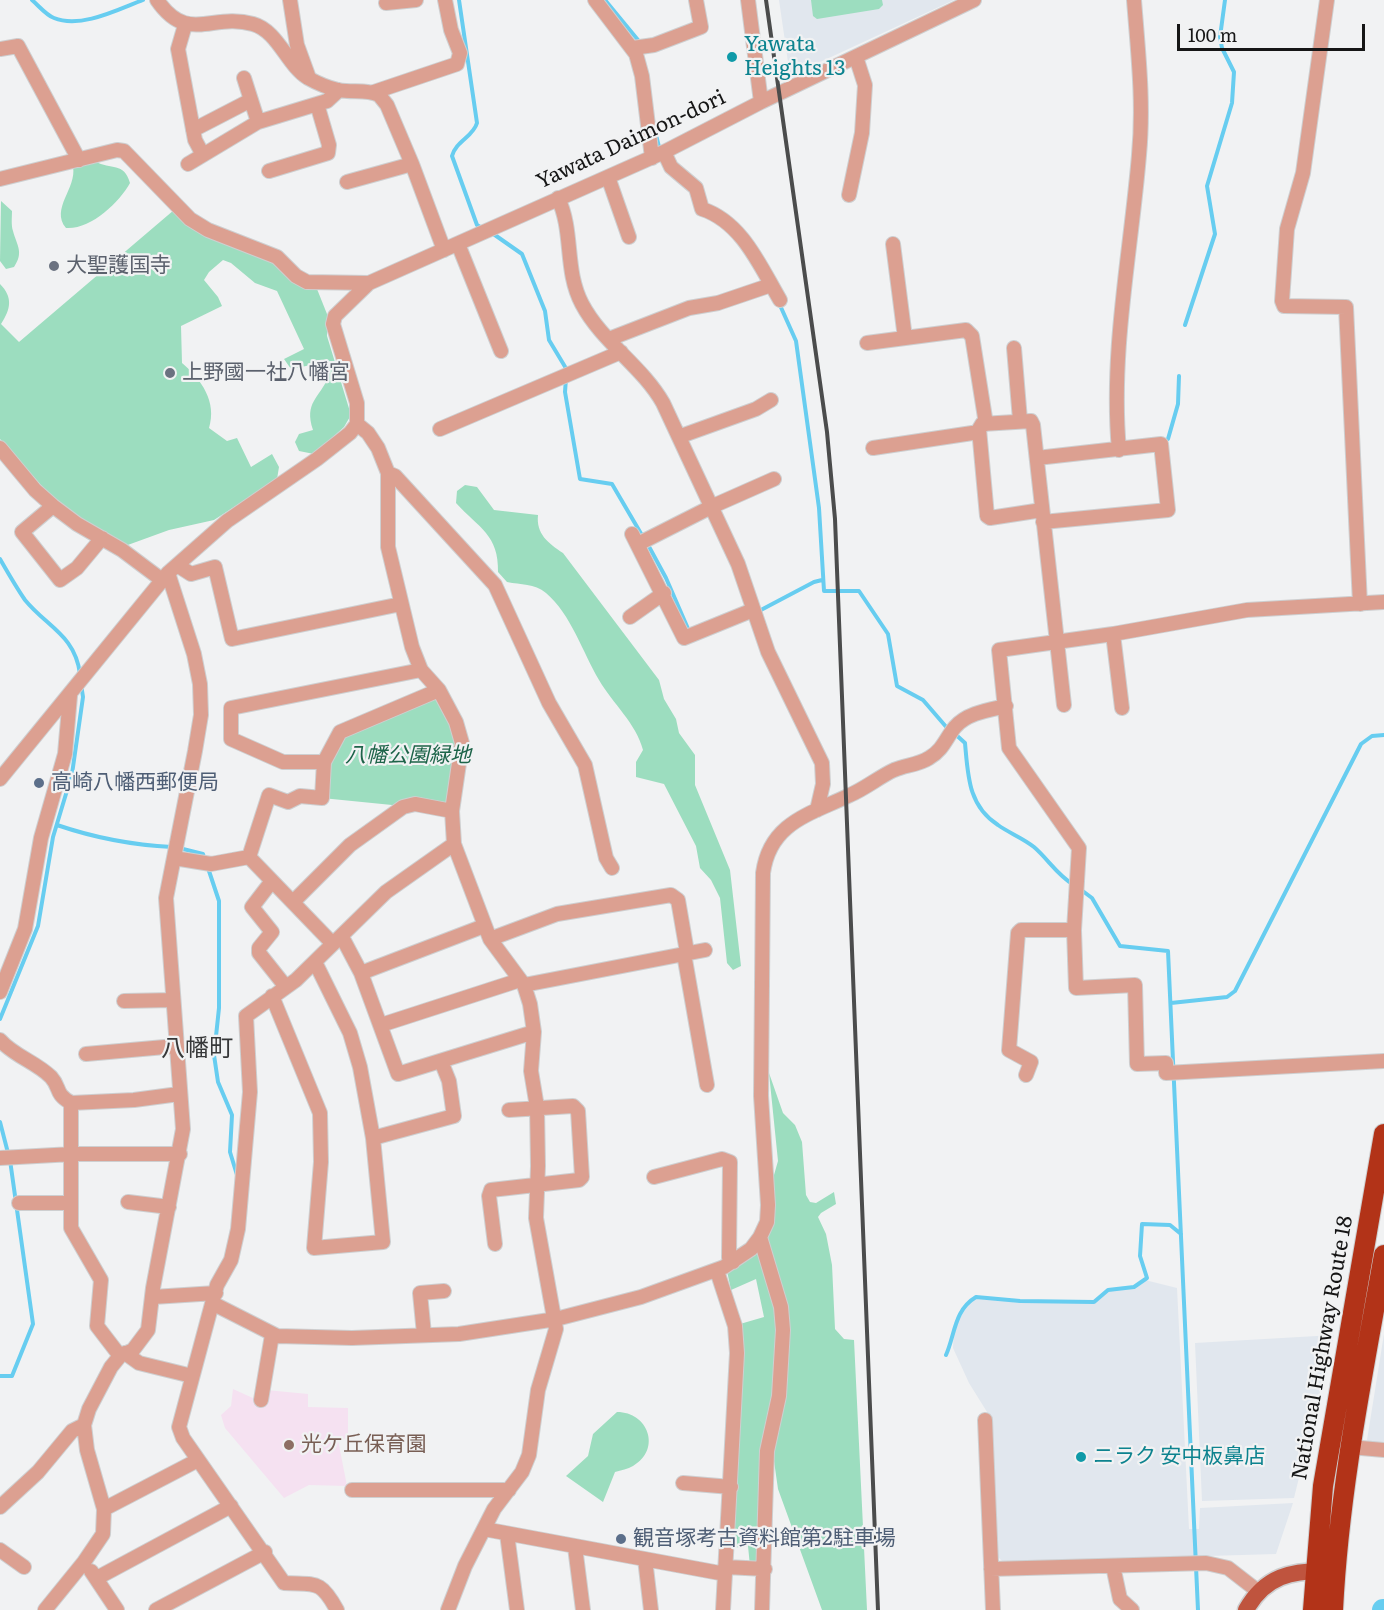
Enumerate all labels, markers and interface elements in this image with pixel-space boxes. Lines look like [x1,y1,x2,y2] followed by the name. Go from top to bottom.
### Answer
[1180,12,1368,50] scale bar
[1188,21,1237,48] text: 100 m
[744,32,846,82] place label: Yawata Heights 13
[725,50,739,64] marker: Yawata Heights 13
[533,85,729,195] street label: Yawata Daimon-dori
[66,253,171,279] place label: 大聖護国寺
[47,259,61,273] marker: 大聖護国寺
[182,360,350,386] place label: 上野國一社八幡宮
[163,366,177,380] marker: 上野國一社八幡宮
[345,743,471,769] park label: 八幡公園緑地
[51,770,219,796] place label: 高崎八幡西郵便局
[32,776,46,790] marker: 高崎八幡西郵便局
[161,1035,233,1063] district label: 八幡町
[1287,1214,1359,1482] street label: National Highway Route 18
[301,1432,427,1458] place label: 光ケ丘保育園
[282,1438,296,1452] marker: 光ケ丘保育園
[1093,1444,1265,1470] place label: ニラク 安中板鼻店
[1074,1450,1088,1464] marker: ニラク 安中板鼻店
[633,1526,896,1552] place label: 観音塚考古資料館第2駐車場
[614,1532,628,1546] marker: 観音塚考古資料館第2駐車場

